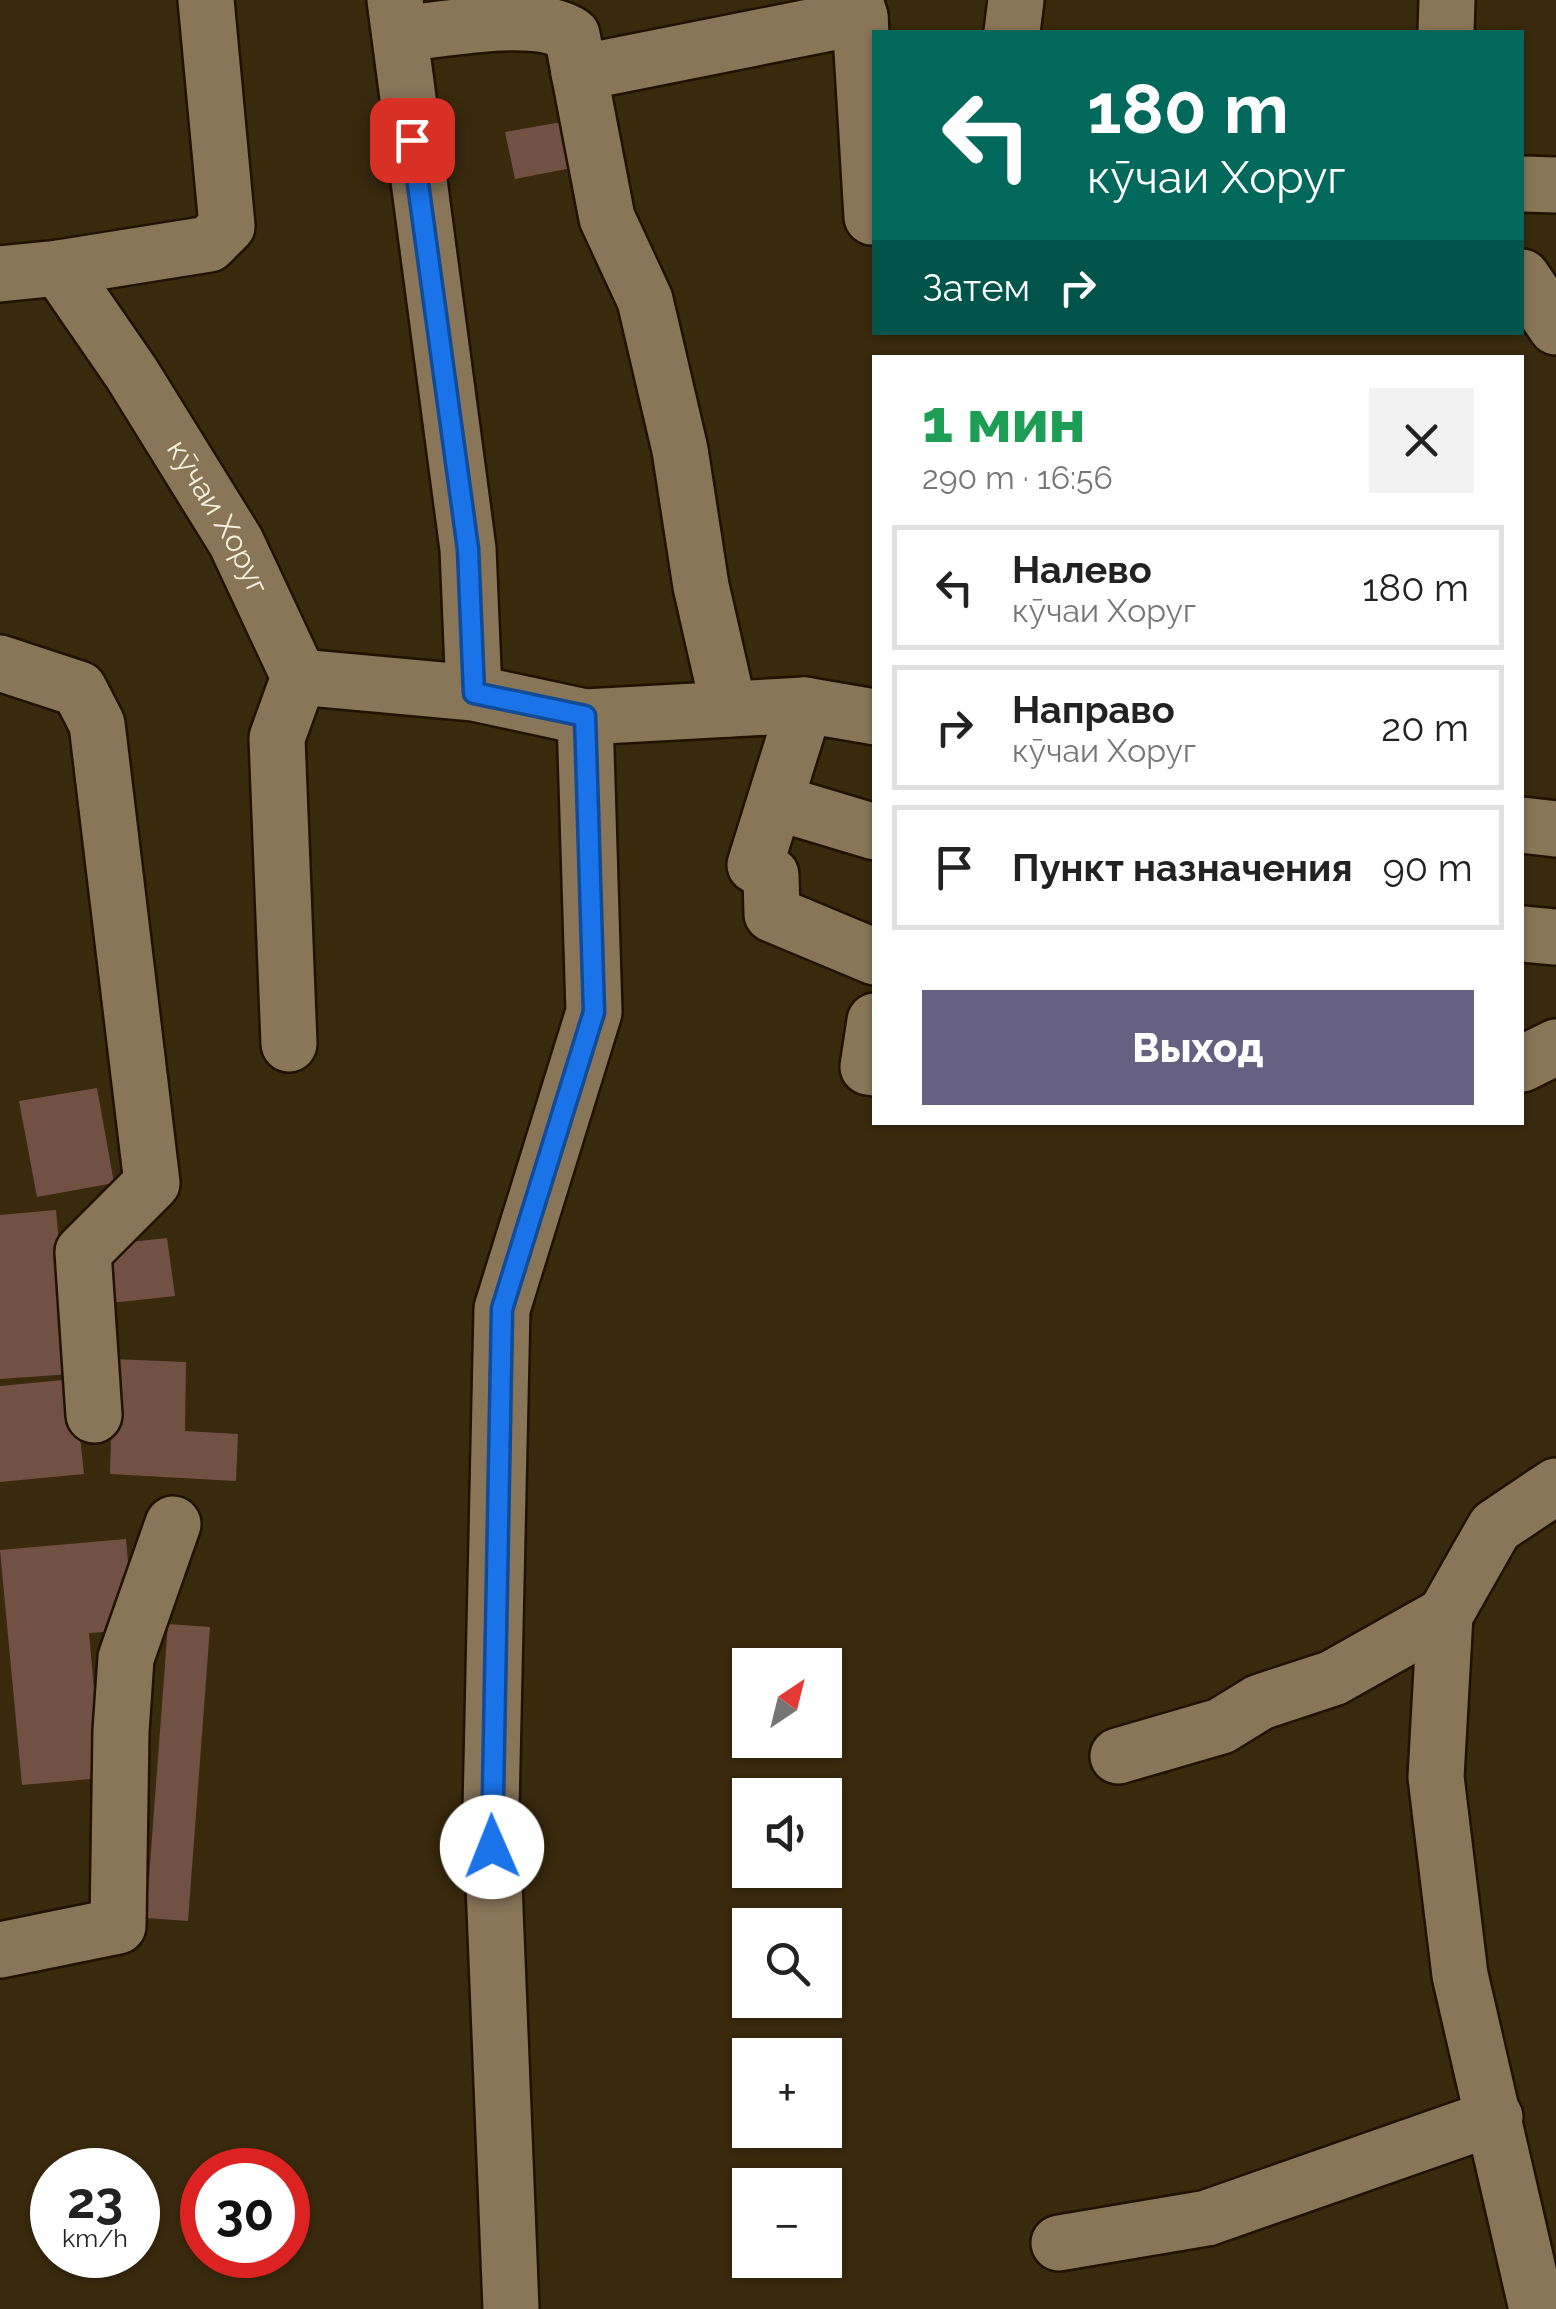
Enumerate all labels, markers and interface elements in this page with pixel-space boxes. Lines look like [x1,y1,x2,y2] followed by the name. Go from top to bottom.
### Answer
[1087,67,1289,149] text: 180 m
[922,70,1052,200] icon: left
[370,98,455,183] pin
[385,113,440,168] icon: arrive
[1087,151,1346,204] text: кӯчаи Хоруг
[1050,260,1105,315] icon: right
[922,265,1030,310] text: Затем
[922,386,1085,456] text: 1 мин
[1369,388,1474,493] button: close
[160,433,276,600] street label: кӯчаи Хоруг
[922,459,1113,496] text: 290 m · 16:56
[1012,547,1152,592] text: Налево
[927,560,982,615] icon: left
[1362,565,1469,610] text: 180 m
[1012,592,1196,629] text: кӯчаи Хоруг
[1012,687,1175,732] text: Направо
[927,700,982,755] icon: right
[1381,705,1469,750] text: 20 m
[1012,732,1196,769] text: кӯчаи Хоруг
[927,840,982,895] icon: arrive
[1012,845,1353,890] text: Пункт назначения
[1383,845,1473,890] text: 90 m
[922,990,1474,1105] button: Выход
[732,1648,842,1758] north arrow
[732,1648,842,2278] map controls
[732,1778,842,1888] button: sound
[440,1795,544,1899] position arrow
[732,1908,842,2018] button: search
[732,2038,842,2148] button: +
[180,2148,310,2278] speed limit sign: 30
[732,2168,842,2278] button: −
[67,2171,123,2230] text: 23
[62,2223,128,2253] text: km/h

